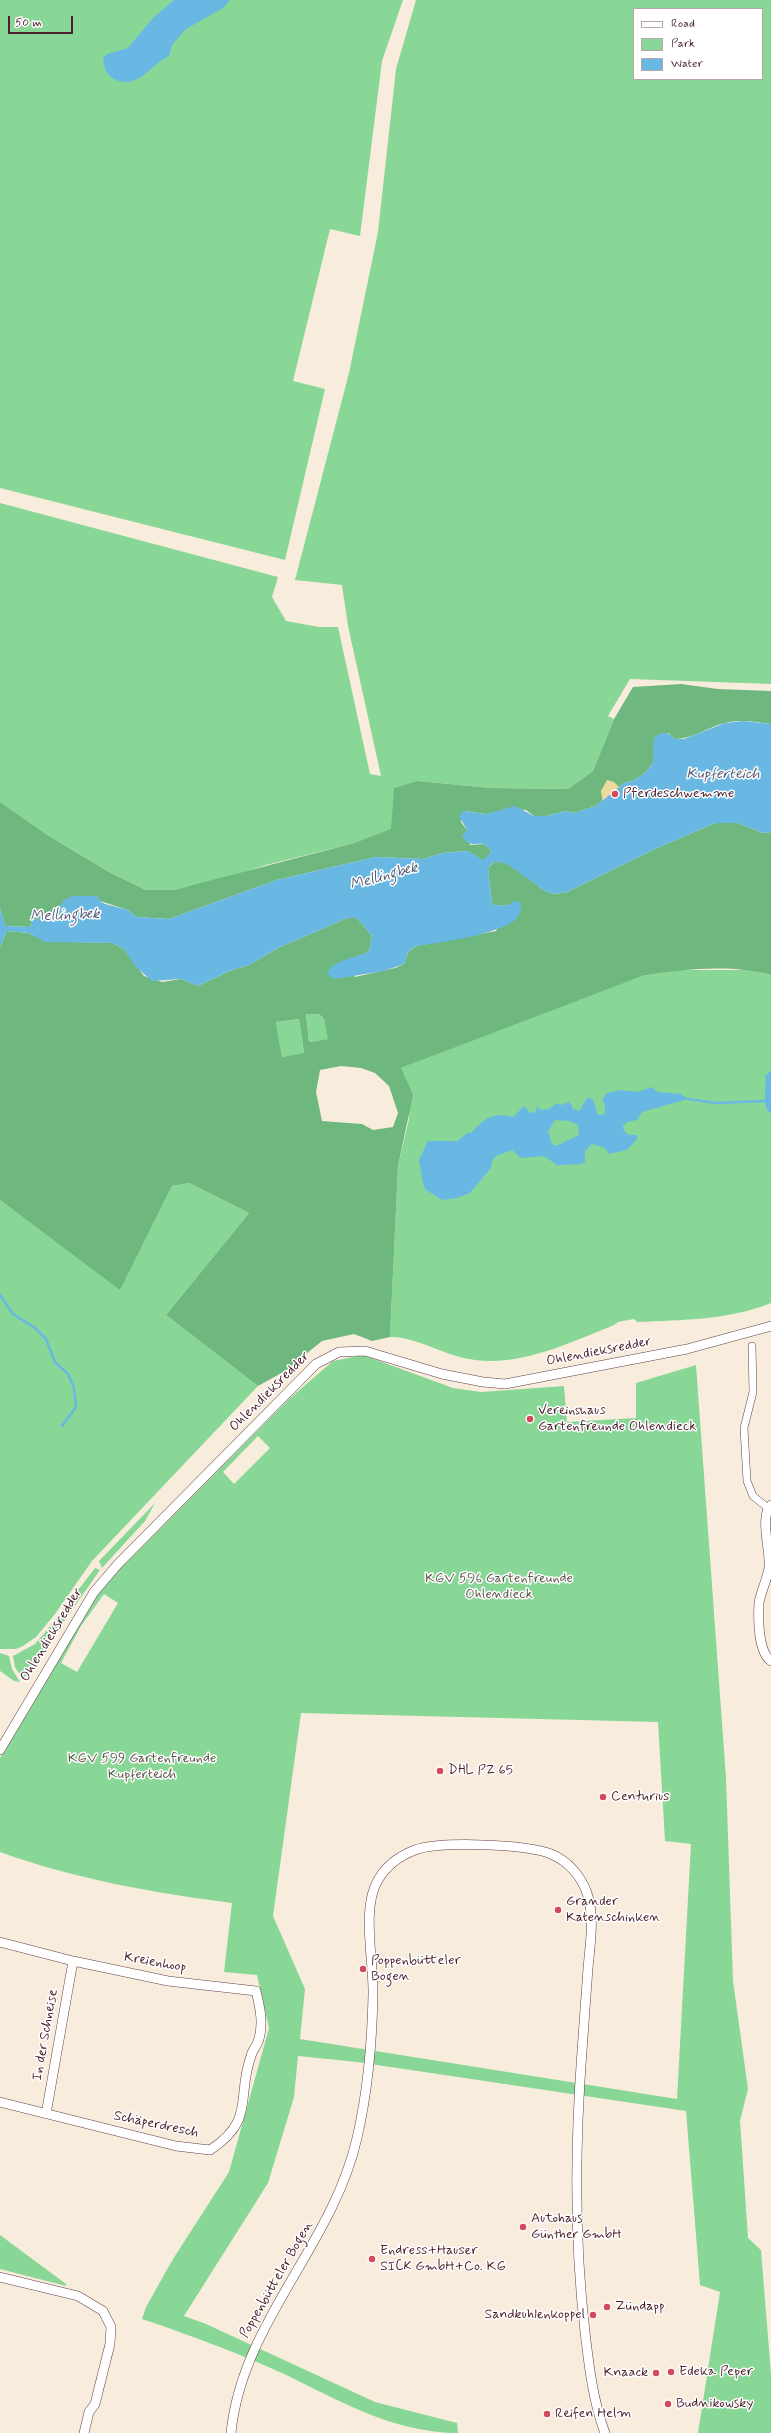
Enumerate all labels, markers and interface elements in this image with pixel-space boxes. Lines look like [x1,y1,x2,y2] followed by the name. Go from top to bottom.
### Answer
[10,8,75,34] scale bar
[633,8,763,80] legend
[15,15,42,31] text: 50 m
[671,16,695,32] text: Road
[671,36,695,52] text: Park
[671,56,703,72] text: Water
[686,766,760,784] water label: Kupferteich
[623,786,734,802] place label: Pferdeschwemme
[610,789,620,799] marker: Pferdeschwemme
[348,859,420,895] water label: Mellingbek
[30,906,100,926] water label: Mellingbek
[545,1334,653,1370] street label: Ohlendieksredder
[226,1348,314,1436] street label: Ohlendieksredder
[538,1403,696,1436] place label: Vereinshaus Gartenfreunde Ohlendieck
[525,1414,535,1424] marker: Vereinshaus Gartenfreunde Ohlendieck
[425,1571,573,1604] park label: KGV 596 Gartenfreunde Ohlendieck
[17,1585,87,1685] street label: Ohlendieksredder
[68,1751,216,1784] park label: KGV 599 Gartenfreunde Kupferteich
[448,1763,513,1779] place label: DHL PZ 65
[435,1766,445,1776] marker: DHL PZ 65
[611,1789,670,1805] place label: Centurius
[598,1792,608,1802] marker: Centurius
[566,1894,660,1926] place label: Grander Katenschinken
[553,1905,563,1915] marker: Grander Katenschinken
[123,1949,187,1977] street label: Kreienhoop
[371,1953,460,1986] place label: Poppenbütteler Bogen
[358,1964,368,1974] marker: Poppenbütteler Bogen
[30,1988,62,2082] street label: In der Schneise
[112,2108,200,2142] street label: Schäperdresch
[531,2211,622,2244] place label: Autohaus Günther GmbH
[237,2219,317,2341] street label: Poppenbütteler Bogen
[518,2222,528,2232] marker: Autohaus Günther GmbH
[380,2243,506,2276] place label: Endress+Hauser SICK GmbH+Co. KG
[367,2254,377,2264] marker: Endress+Hauser SICK GmbH+Co. KG
[615,2299,665,2315] place label: Zündapp
[602,2302,612,2312] marker: Zündapp
[484,2307,585,2323] place label: Sandkuhlenkoppel
[588,2310,598,2320] marker: Sandkuhlenkoppel
[679,2364,753,2380] place label: Edeka Peper
[604,2365,648,2381] place label: Knaack
[666,2367,676,2377] marker: Edeka Peper
[651,2368,661,2378] marker: Knaack
[676,2396,753,2412] place label: Budnikowsky
[663,2399,673,2409] marker: Budnikowsky
[555,2406,631,2422] place label: Reifen Helm
[542,2409,552,2419] marker: Reifen Helm

